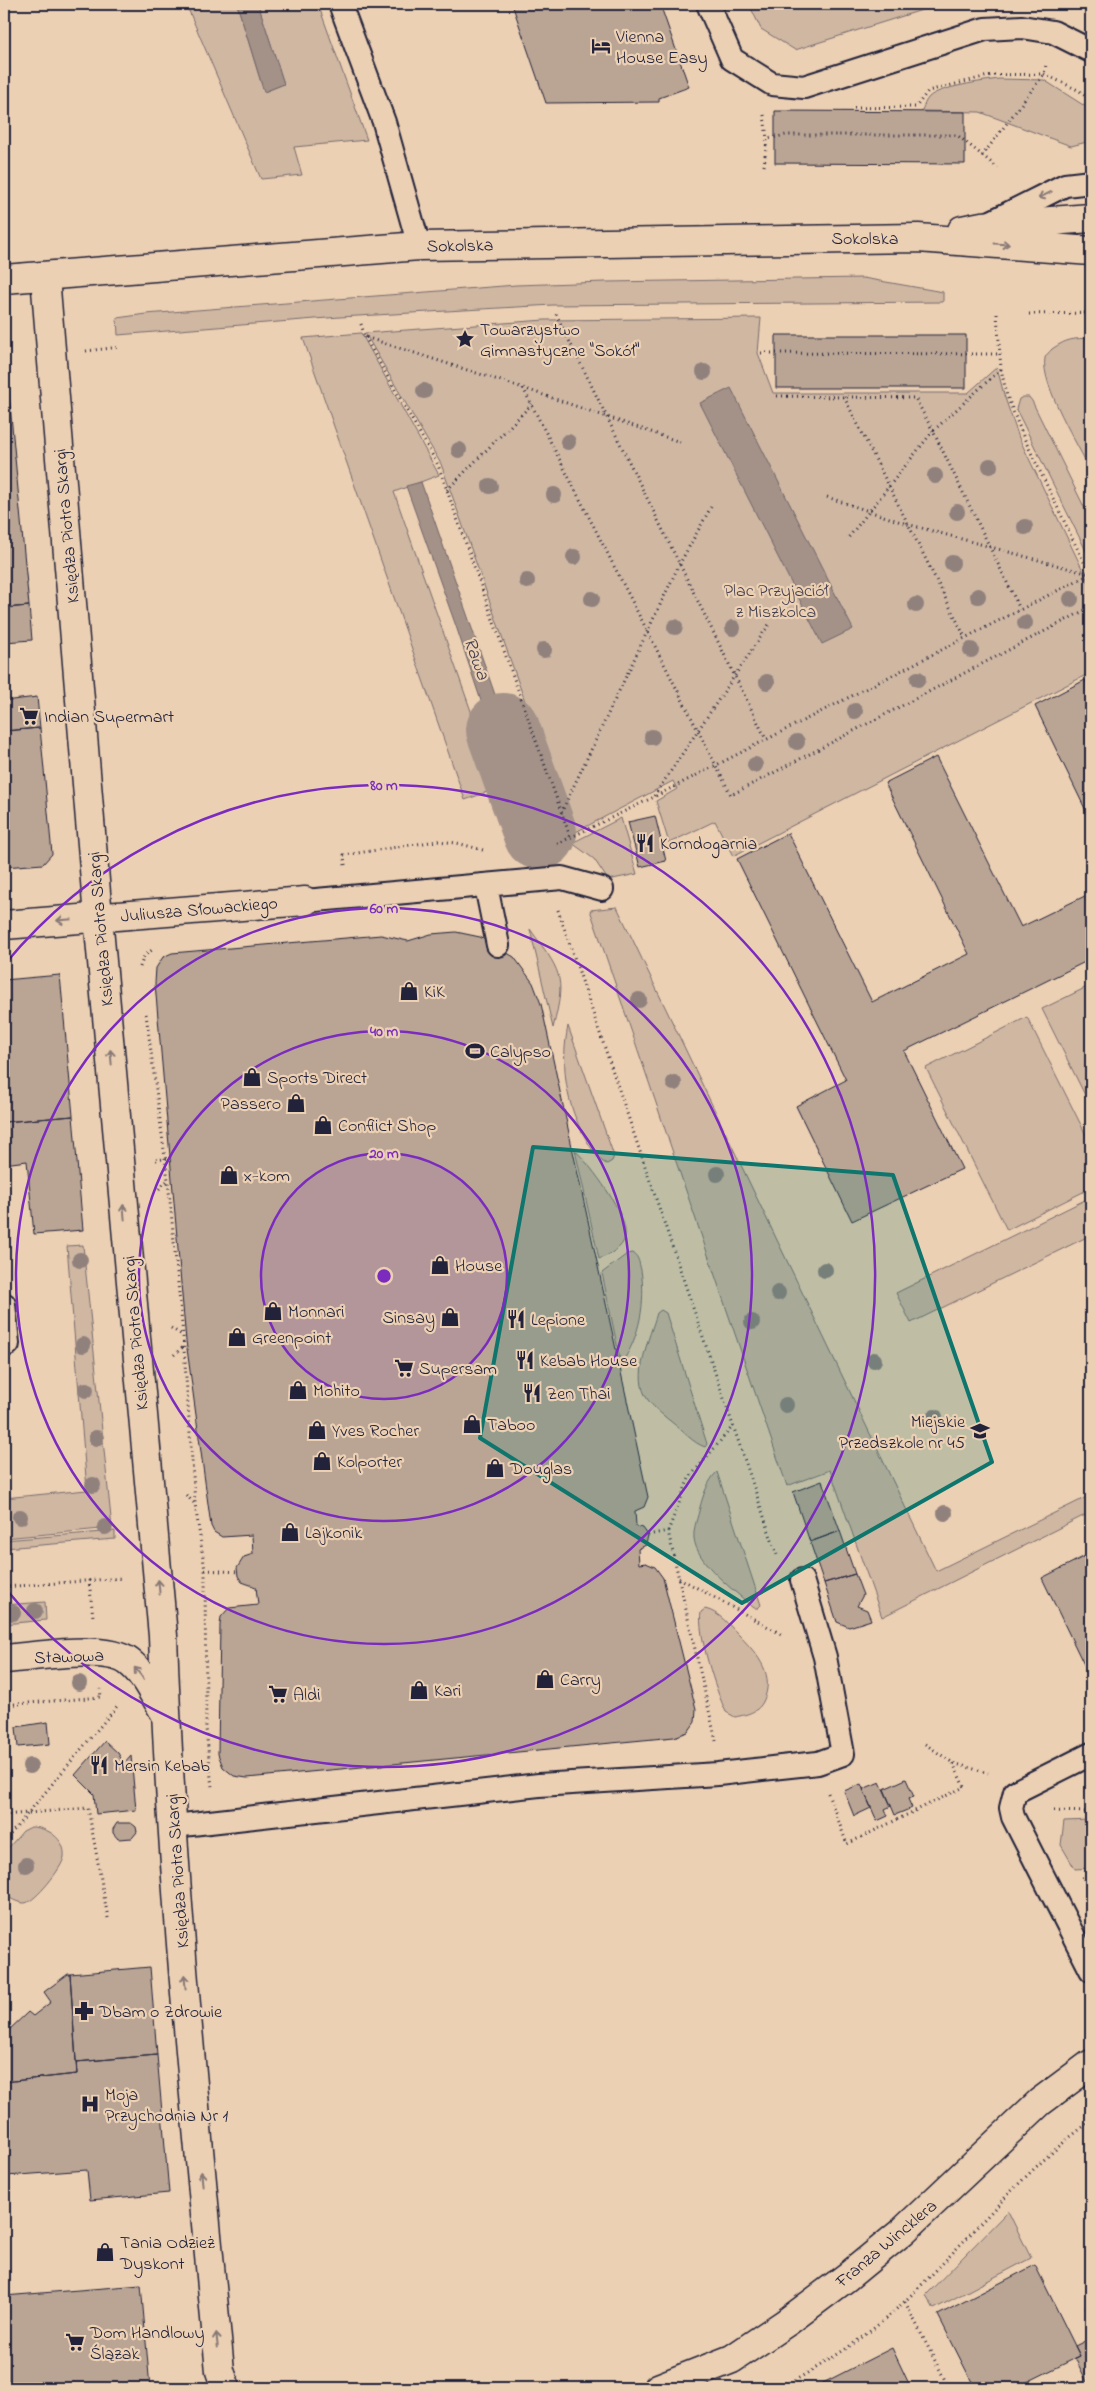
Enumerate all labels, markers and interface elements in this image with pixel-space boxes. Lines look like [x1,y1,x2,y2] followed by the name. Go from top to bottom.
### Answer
[615,25,708,72] place label: Vienna House Easy
[590,35,612,57] hotel icon: Vienna House Easy
[1038,191,1053,200] one-way arrow
[832,227,898,253] street label: Sokolska
[426,233,494,261] street label: Sokolska
[994,239,1010,249] one-way arrow
[480,318,639,365] place label: Towarzystwo Gimnastyczne "Sokół"
[454,328,476,350] place icon: Towarzystwo Gimnastyczne "Sokół"
[48,447,89,604] street label: Księdza Piotra Skargi
[724,579,829,626] park label: Plac Przyjaciół z Miszkolca
[456,634,496,685] water label: Rawa
[18,705,40,727] supermarket icon: Indian Supermart
[44,705,174,731] place label: Indian Supermart
[369,775,398,797] text: 80 m
[634,832,656,854] restaurant icon: Korndogarnia
[660,832,757,859] place label: Korndogarnia
[82,850,123,1007] street label: Księdza Piotra Skargi
[120,891,279,932] street label: Juliusza Słowackiego
[369,898,399,920] text: 60 m
[56,915,72,925] one-way arrow
[398,980,420,1002] shop icon: KiK
[424,980,445,1006] place label: KiK
[369,1021,398,1043] text: 40 m
[464,1040,486,1062] sports icon: Calypso
[490,1040,551,1066] place label: Calypso
[107,1049,116,1065] one-way arrow
[241,1066,263,1088] shop icon: Sports Direct
[267,1066,367,1092] place label: Sports Direct
[221,1092,281,1118] place label: Passero
[285,1092,307,1114] shop icon: Passero
[312,1114,334,1136] shop icon: Conflict Shop
[338,1114,436,1140] place label: Conflict Shop
[368,1143,399,1165] text: 20 m
[218,1164,240,1186] shop icon: x-kom
[243,1164,290,1190] place label: x-kom
[119,1204,129,1220] one-way arrow
[117,1254,158,1411] street label: Księdza Piotra Skargi
[429,1254,451,1276] shop icon: House
[455,1254,503,1280] place label: House
[375,1267,393,1285] centre of rings
[262,1300,284,1322] shop icon: Monnari
[288,1300,345,1326] place label: Monnari
[382,1306,435,1332] place label: Sinsay
[439,1306,461,1328] shop icon: Sinsay
[505,1308,527,1330] restaurant icon: Lepione
[531,1308,586,1334] place label: Lepione
[226,1326,248,1348] shop icon: Greenpoint
[252,1326,331,1352] place label: Greenpoint
[514,1349,536,1371] restaurant icon: Kebab House
[540,1349,638,1375] place label: Kebab House
[393,1357,415,1379] supermarket icon: Supersam
[419,1357,497,1383] place label: Supersam
[287,1379,309,1401] shop icon: Mohito
[313,1379,360,1405] place label: Mohito
[521,1382,543,1404] restaurant icon: Zen Thai
[547,1382,611,1408] place label: Zen Thai
[839,1410,966,1457] place label: Miejskie Przedszkole nr 45
[461,1413,483,1435] shop icon: Taboo
[487,1413,535,1439] place label: Taboo
[306,1419,328,1441] shop icon: Yves Rocher
[332,1419,419,1445] place label: Yves Rocher
[969,1420,991,1442] school or university icon: Miejskie Przedszkole nr 45
[311,1450,333,1472] shop icon: Kolporter
[337,1450,402,1476] place label: Kolporter
[484,1457,506,1479] shop icon: Douglas
[509,1457,572,1484] place label: Douglas
[279,1521,301,1543] shop icon: Lajkonik
[305,1521,362,1547] place label: Lajkonik
[154,1580,164,1596] one-way arrow
[34,1644,104,1672] street label: Stawowa
[133,1667,144,1680] one-way arrow
[534,1668,556,1690] shop icon: Carry
[560,1668,601,1694] place label: Carry
[408,1679,430,1701] shop icon: Kari
[434,1679,461,1705] place label: Kari
[267,1683,289,1705] supermarket icon: Aldi
[293,1683,320,1709] place label: Aldi
[88,1754,110,1776] restaurant icon: Mersin Kebab
[114,1754,210,1780] place label: Mersin Kebab
[161,1793,198,1949] street label: Księdza Piotra Skargi
[181,1974,190,1990] one-way arrow
[73,2000,95,2022] pharmacy icon: Dbam o Zdrowie
[98,2000,223,2026] place label: Dbam o Zdrowie
[105,2083,229,2130] place label: Moja Przychodnia Nr 1
[79,2093,101,2115] hospital icon: Moja Przychodnia Nr 1
[197,2171,207,2187] one-way arrow
[830,2194,944,2295] street label: Franza Wincklera
[119,2231,215,2278] place label: Tania Odzież Dyskont
[94,2241,116,2263] shop icon: Tania Odzież Dyskont
[89,2321,204,2368] place label: Dom Handlowy Ślązak
[64,2331,86,2353] supermarket icon: Dom Handlowy Ślązak
[213,2333,222,2349] one-way arrow

